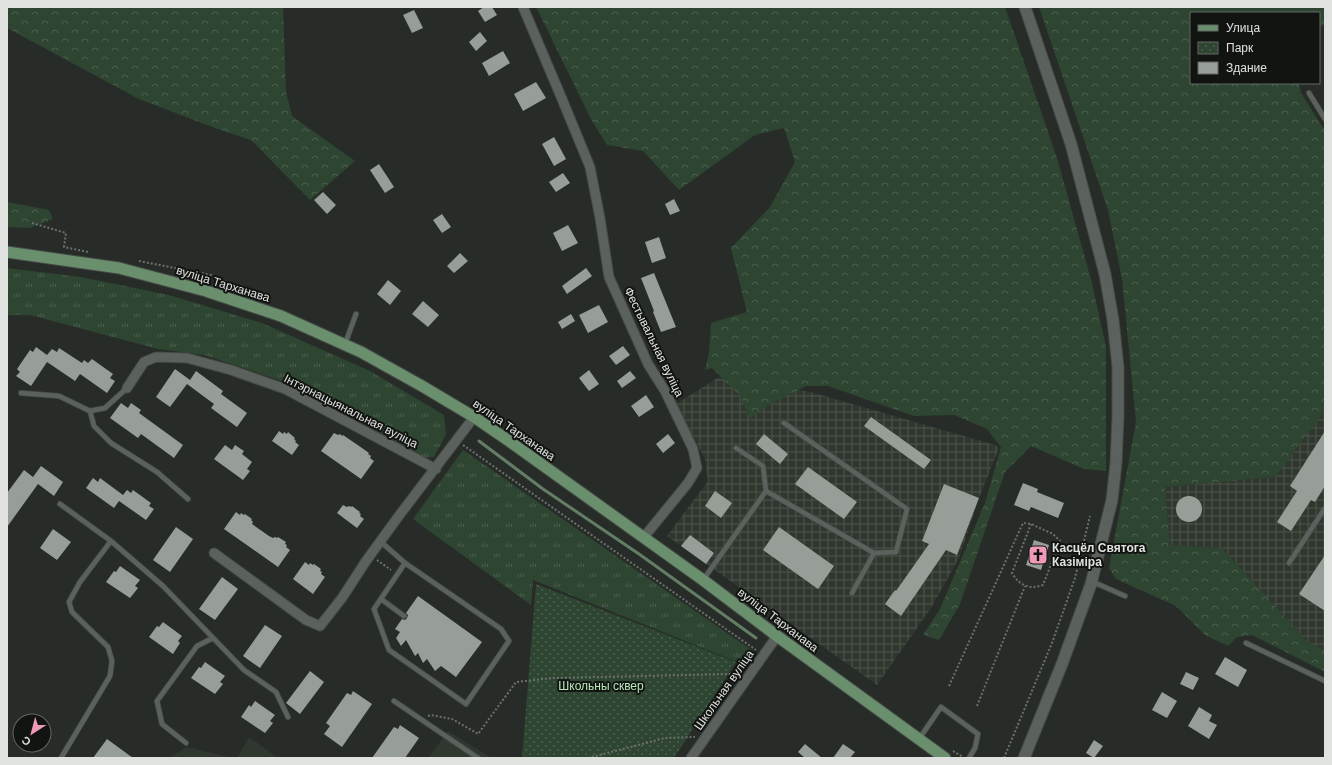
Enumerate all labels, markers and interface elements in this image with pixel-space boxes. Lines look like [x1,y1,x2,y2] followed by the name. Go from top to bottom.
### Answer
[1190,12,1320,84] legend
[1226,21,1260,35] text: Улица
[1226,41,1254,55] text: Парк
[1226,61,1267,75] text: Здание
[174,263,272,305] street label: вуліца Тарханава
[621,285,687,399] street label: Фестывальная вуліца
[282,371,421,451] street label: Інтэрнацыянальная вуліца
[470,396,558,464] street label: вуліца Тарханава
[1052,541,1146,569] place label: Касцёл Святога Казіміра
[1027,544,1049,566] church icon: Касцёл Святога Казіміра
[735,585,821,655] street label: вуліца Тарханава
[691,647,757,733] street label: Школьная вуліца
[558,679,644,693] park label: Школьны сквер
[12,713,52,753] north arrow
[19,734,33,748] text: С

